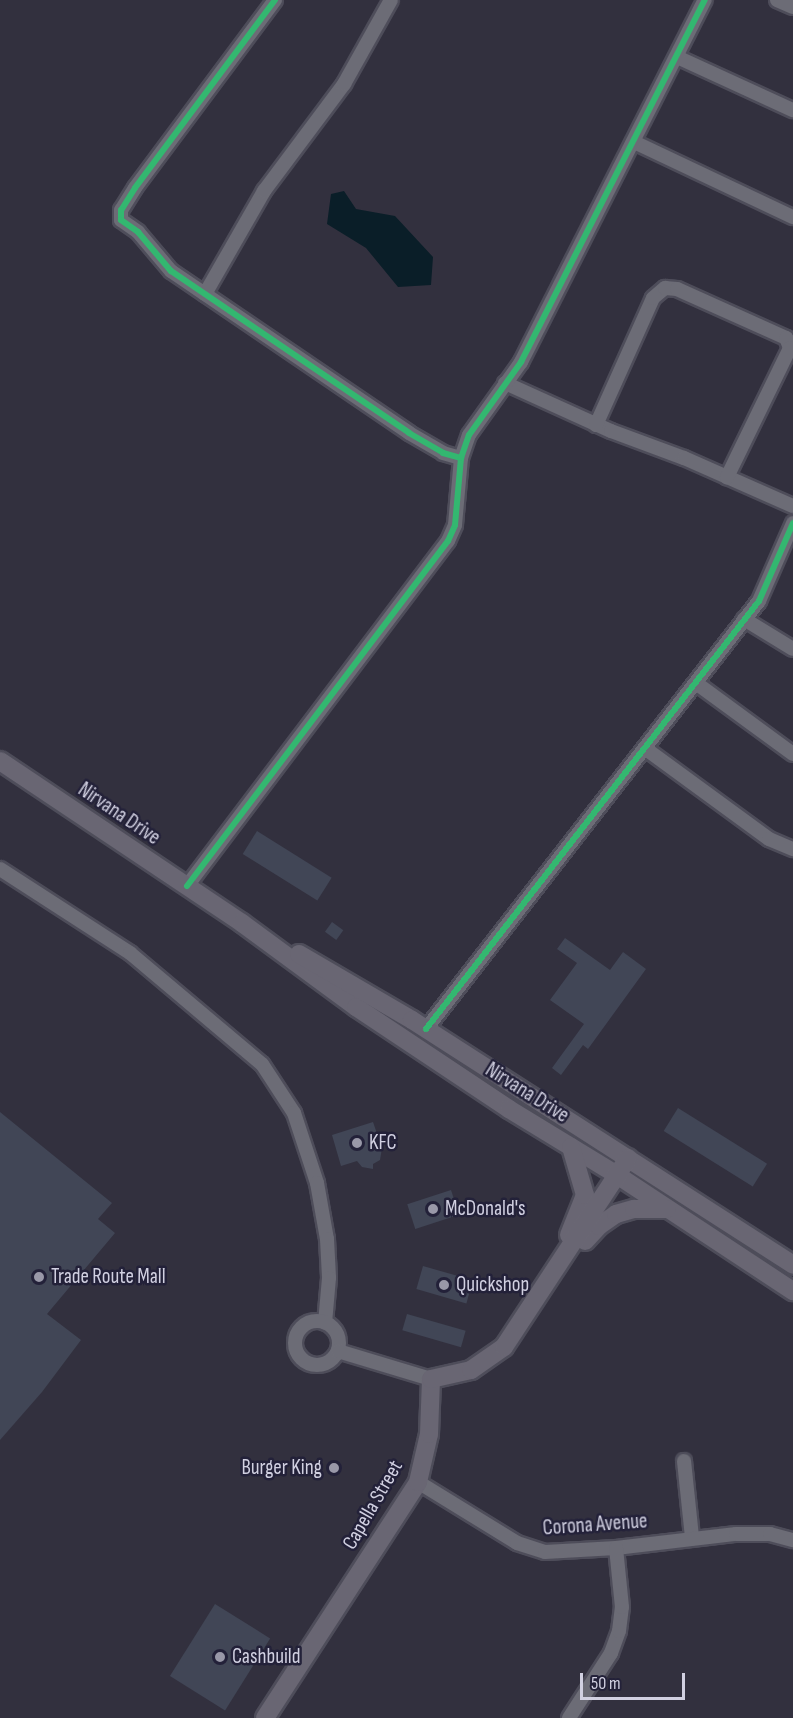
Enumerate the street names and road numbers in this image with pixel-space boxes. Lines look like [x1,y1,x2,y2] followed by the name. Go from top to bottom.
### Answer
[73,777,165,851] street label: Nirvana Drive
[481,1057,573,1129] street label: Nirvana Drive
[337,1456,409,1554] street label: Capella Street
[542,1509,648,1541] street label: Corona Avenue

